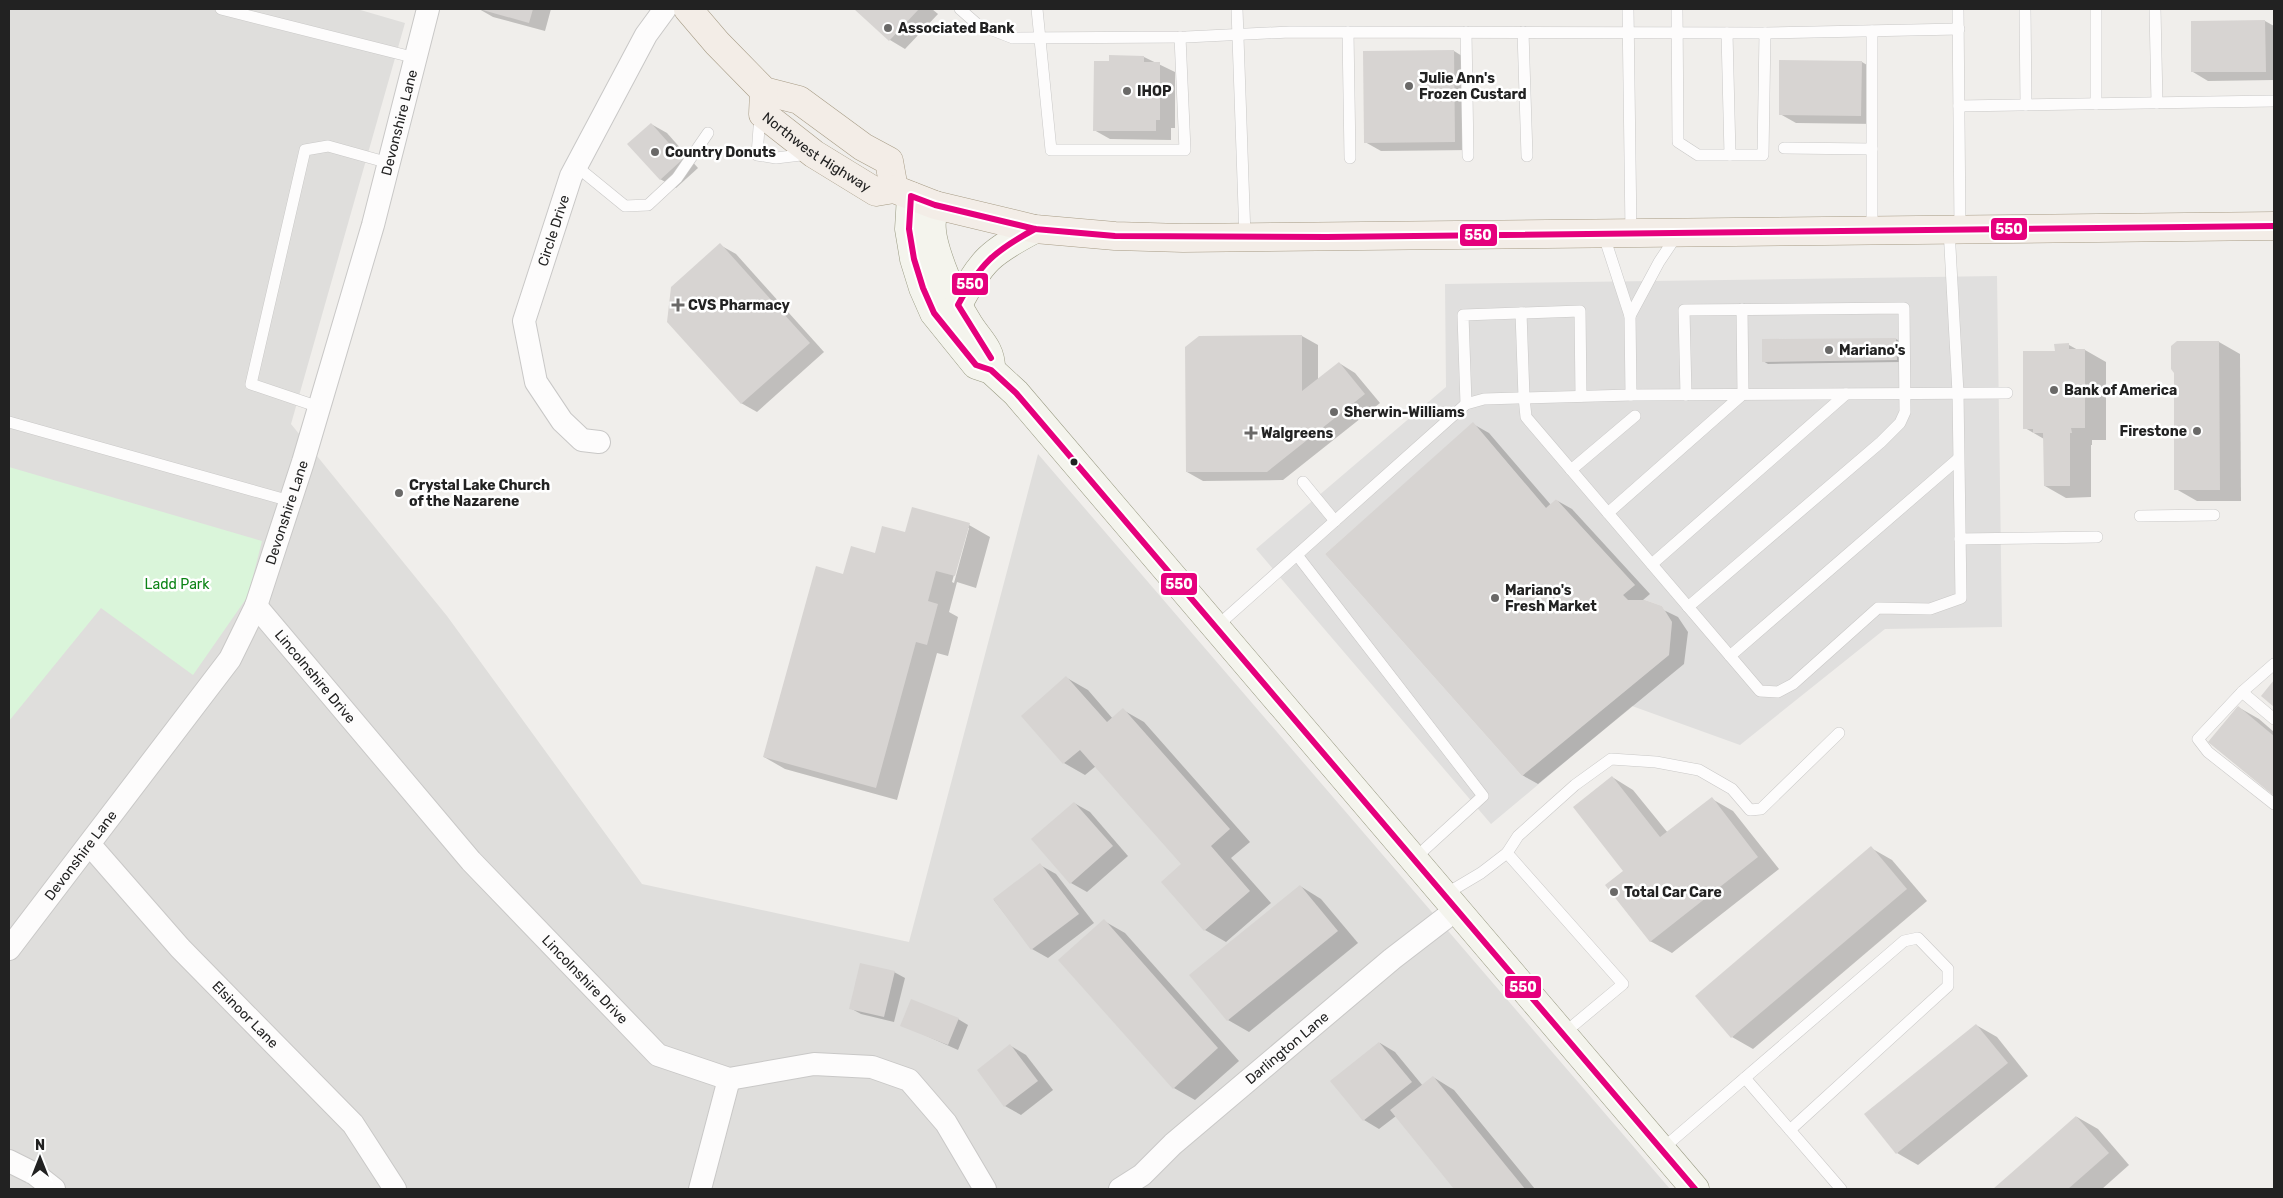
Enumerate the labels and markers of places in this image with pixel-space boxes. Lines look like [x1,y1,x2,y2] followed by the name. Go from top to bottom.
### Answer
[898,20,1015,37] place label: Associated Bank
[882,22,894,34] marker: Associated Bank
[1419,70,1527,103] place label: Julie Ann's Frozen Custard
[1403,80,1415,92] marker: Julie Ann's Frozen Custard
[1137,83,1172,100] place label: IHOP
[1121,85,1133,97] marker: IHOP
[665,144,776,161] place label: Country Donuts
[649,146,661,158] marker: Country Donuts
[688,297,790,314] place label: CVS Pharmacy
[672,299,684,311] marker: CVS Pharmacy
[1839,342,1906,359] place label: Mariano's
[1823,344,1835,356] marker: Mariano's
[2064,382,2177,399] place label: Bank of America
[2048,384,2060,396] marker: Bank of America
[1344,404,1465,421] place label: Sherwin-Williams
[1328,406,1340,418] marker: Sherwin-Williams
[2120,423,2187,440] place label: Firestone
[1261,425,1333,442] place label: Walgreens
[2191,425,2203,437] marker: Firestone
[1245,427,1257,439] marker: Walgreens
[1069,457,1079,467] unlabelled marker
[409,477,550,510] place label: Crystal Lake Church of the Nazarene
[393,487,405,499] marker: Crystal Lake Church of the Nazarene
[1505,582,1597,615] place label: Mariano's Fresh Market
[1489,592,1501,604] marker: Mariano's Fresh Market
[1624,884,1722,901] place label: Total Car Care
[1608,886,1620,898] marker: Total Car Care

